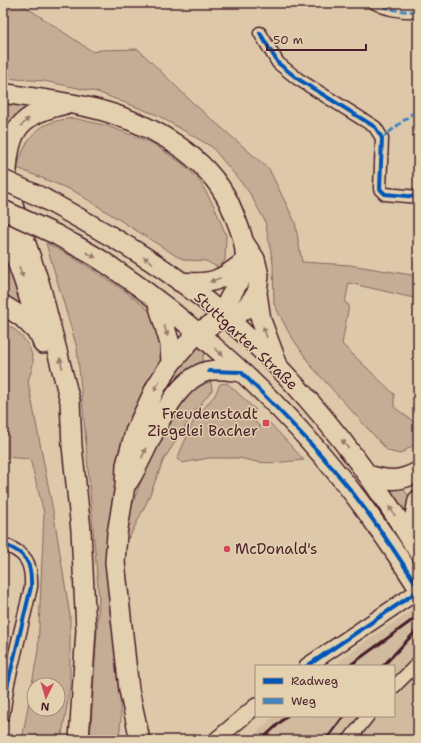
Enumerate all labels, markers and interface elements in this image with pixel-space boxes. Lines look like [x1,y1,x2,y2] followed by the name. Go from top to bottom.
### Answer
[267,26,366,52] scale bar
[273,32,303,48] text: 50 m
[20,117,30,127] one-way arrow
[85,251,97,258] one-way arrow
[143,256,153,264] one-way arrow
[18,267,24,279] one-way arrow
[209,277,221,283] one-way arrow
[190,288,302,394] street label: Stuttgarter Straße
[262,325,268,337] one-way arrow
[163,326,169,338] one-way arrow
[214,348,225,357] one-way arrow
[58,357,64,369] one-way arrow
[153,380,160,392] one-way arrow
[147,404,258,441] place label: Freudenstadt Ziegelei Bacher
[261,418,271,428] marker: Freudenstadt Ziegelei Bacher
[340,439,349,450] one-way arrow
[142,446,148,458] one-way arrow
[388,506,396,516] one-way arrow
[235,539,317,559] place label: McDonald's
[222,544,232,554] marker: McDonald's
[255,665,395,717] legend
[291,673,338,689] text: Radweg
[26,677,66,717] north arrow
[291,693,316,709] text: Weg
[40,699,50,714] text: N

